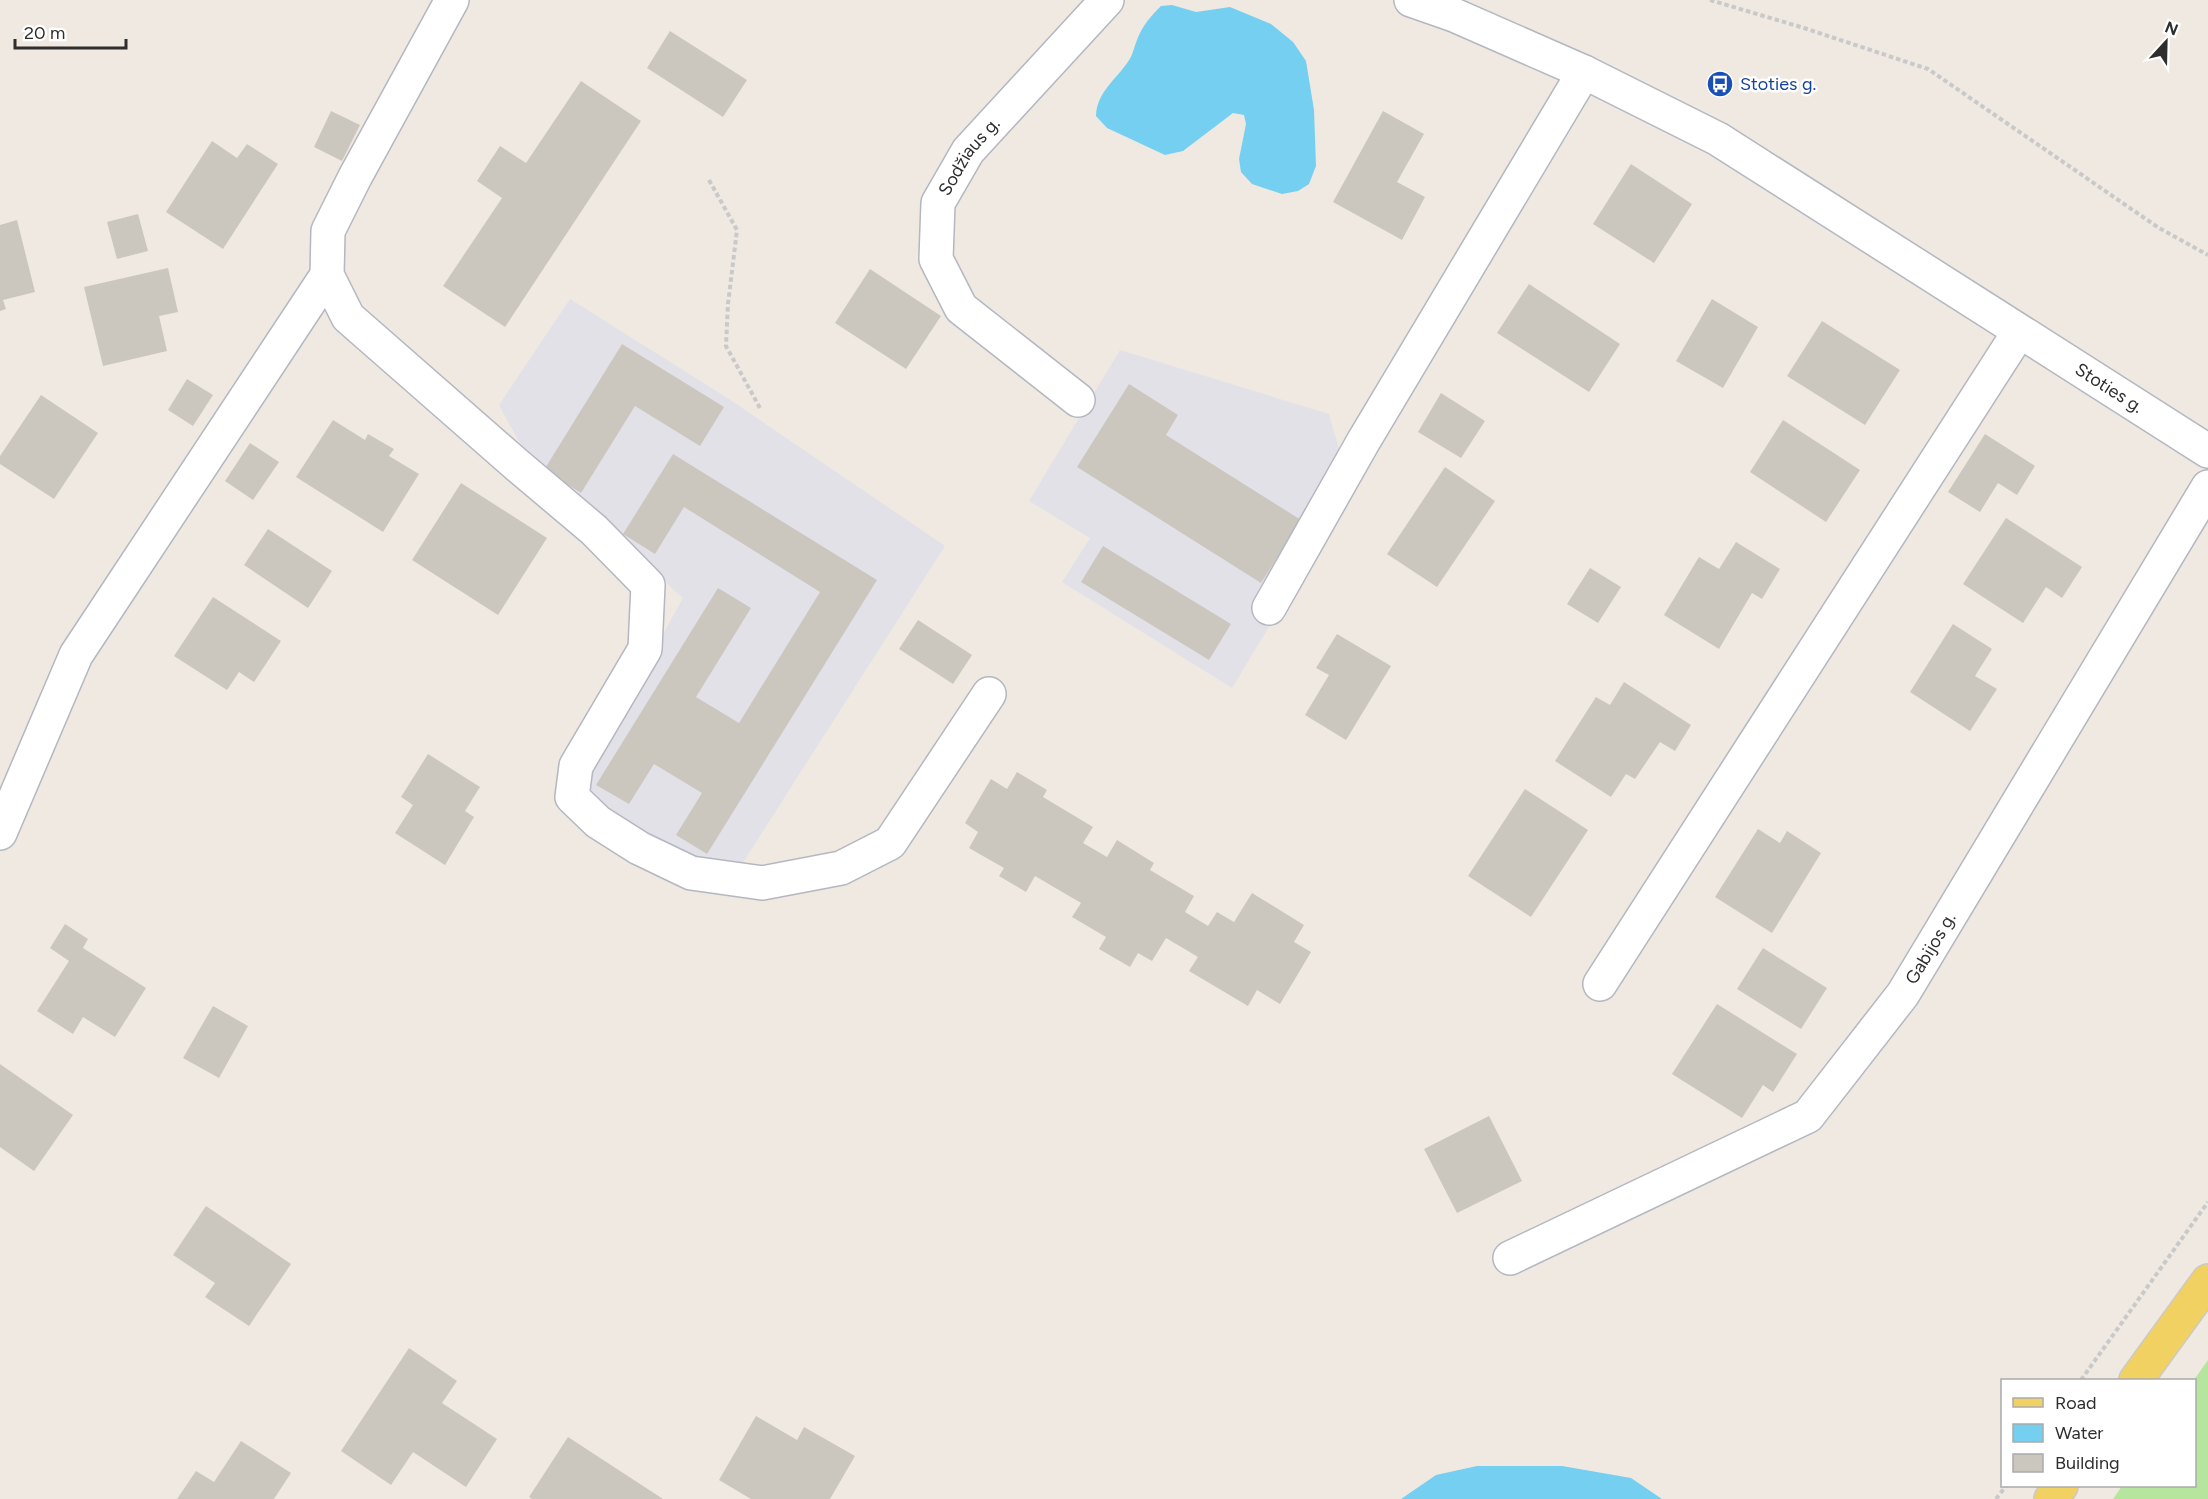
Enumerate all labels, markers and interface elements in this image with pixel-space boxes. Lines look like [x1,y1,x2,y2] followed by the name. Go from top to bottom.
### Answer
[15,12,126,50] scale bar
[2136,12,2196,72] north arrow
[2162,17,2181,40] text: N
[24,22,65,44] text: 20 m
[1705,69,1735,99] bus stop icon: Stoties g.
[1740,73,1816,95] place label: Stoties g.
[934,113,1004,200] street label: Sodžiaus g.
[2071,358,2147,418] street label: Stoties g.
[1900,908,1961,988] street label: Gabijos g.
[2001,1379,2196,1487] legend
[2055,1392,2096,1414] text: Road
[2055,1422,2103,1444] text: Water
[2055,1452,2120,1474] text: Building

